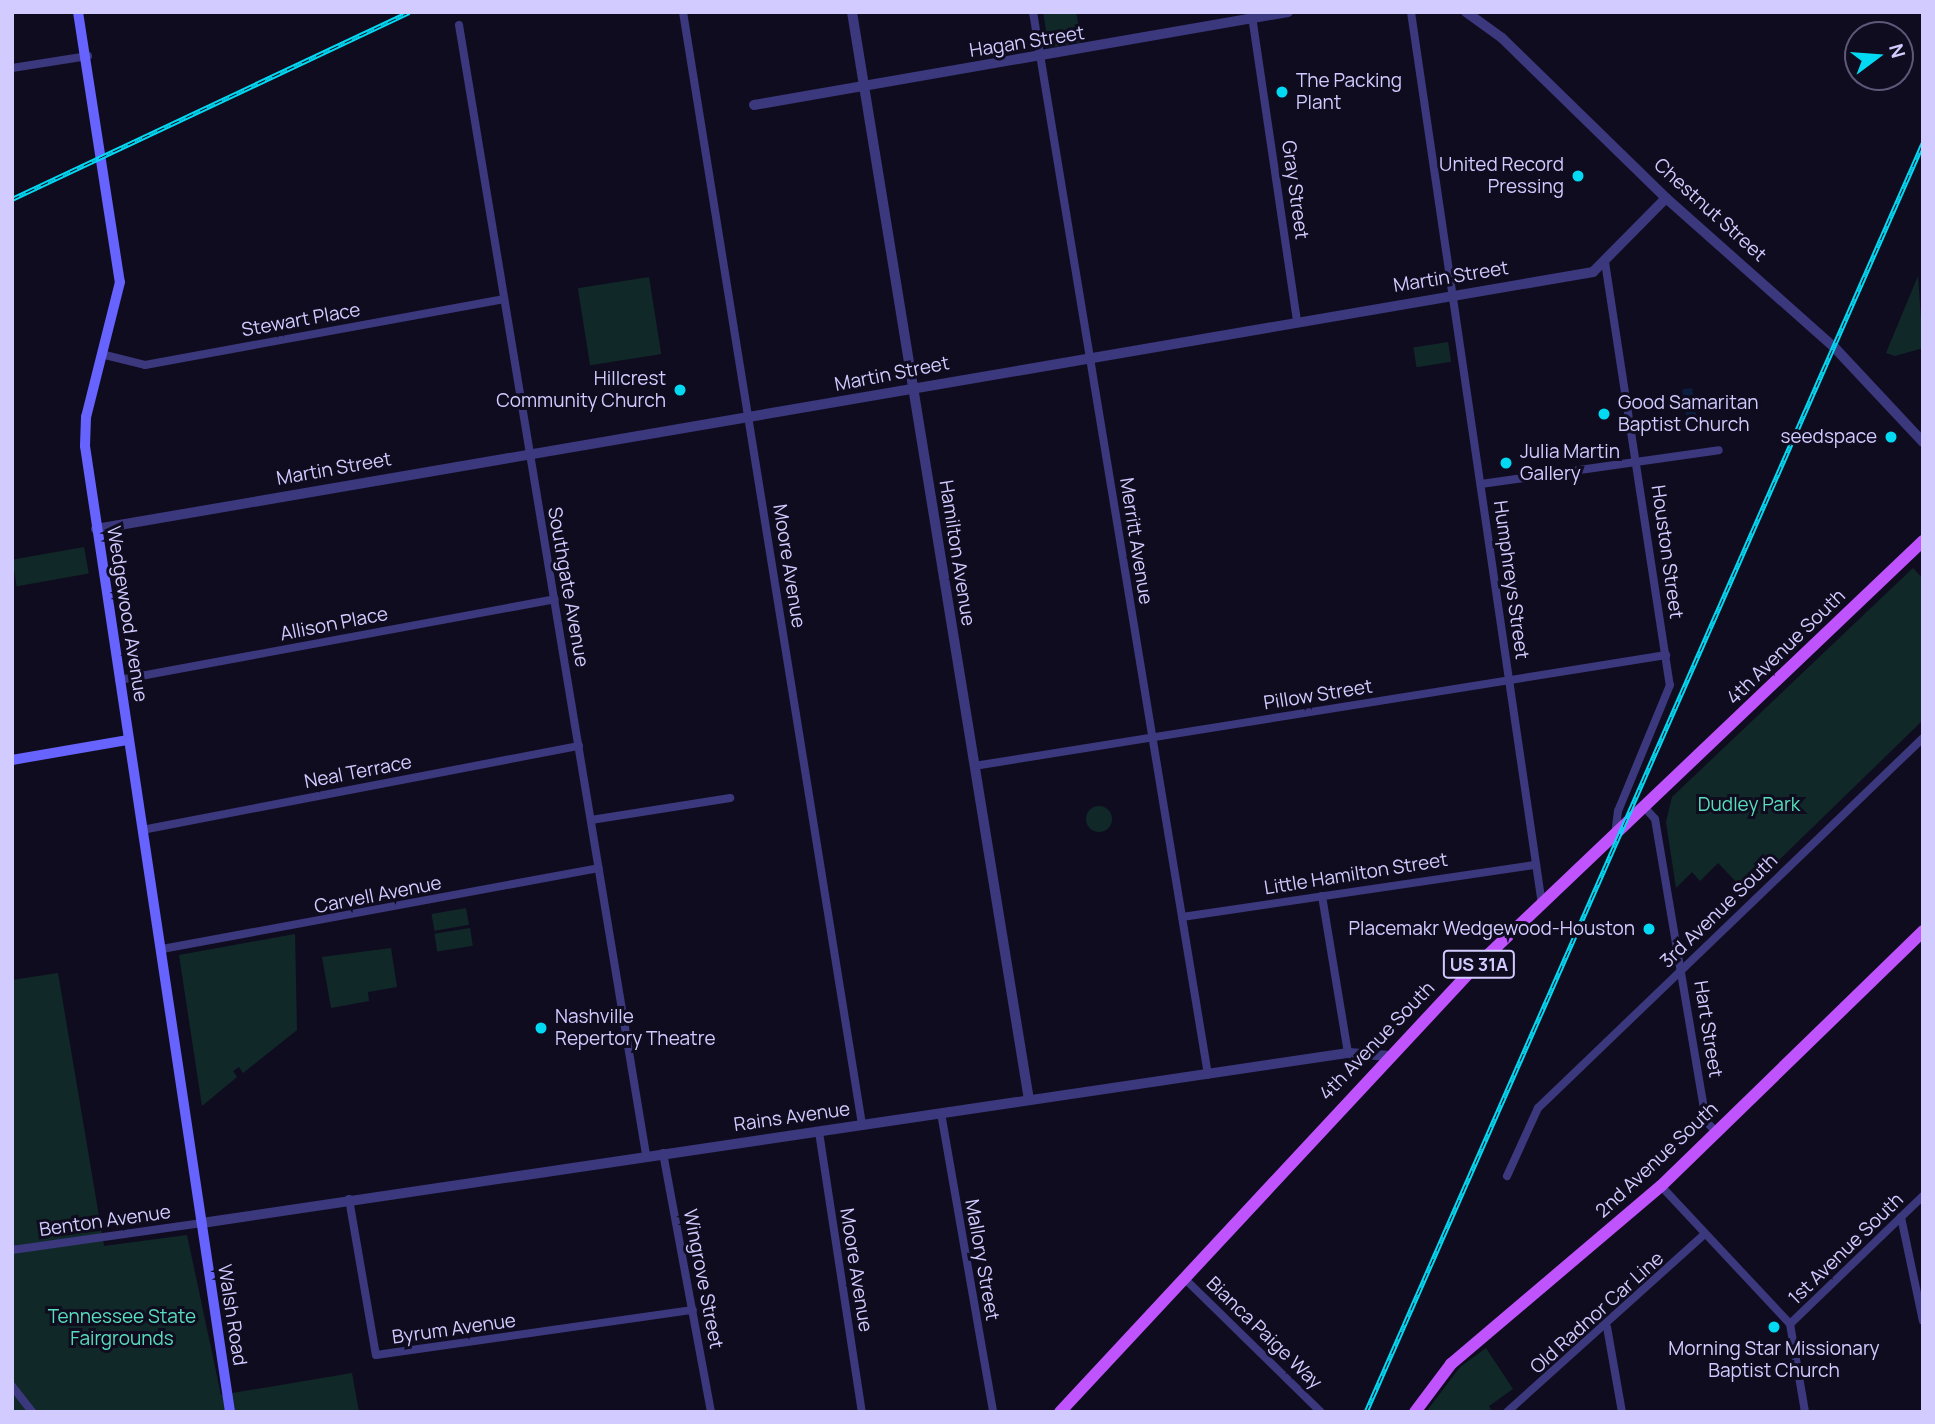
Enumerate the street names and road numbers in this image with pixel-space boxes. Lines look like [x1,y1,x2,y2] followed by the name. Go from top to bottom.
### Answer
[968,22,1086,62] street label: Hagan Street
[1277,139,1313,241] street label: Gray Street
[1649,154,1771,266] street label: Chestnut Street
[1392,257,1510,297] street label: Martin Street
[240,298,362,342] street label: Stewart Place
[833,352,951,396] street label: Martin Street
[275,448,393,490] street label: Martin Street
[1115,476,1157,606] street label: Merritt Avenue
[934,479,980,627] street label: Hamilton Avenue
[1646,484,1688,620] street label: Houston Street
[1489,499,1533,661] street label: Humphreys Street
[768,502,810,630] street label: Moore Avenue
[543,505,593,669] street label: Southgate Avenue
[102,524,152,704] street label: Wedgewood Avenue
[1722,585,1850,709] street label: 4th Avenue South
[278,602,390,646] street label: Allison Place
[1262,675,1374,715] street label: Pillow Street
[302,750,414,794] street label: Neal Terrace
[1263,848,1449,900] street label: Little Hamilton Street
[1656,849,1782,973] street label: 3rd Avenue South
[312,871,444,919] street label: Carvell Avenue
[1442,950,1516,979] road number: US 31A
[1315,977,1439,1105] street label: 4th Avenue South
[1689,979,1727,1079] street label: Hart Street
[1591,1097,1723,1223] street label: 2nd Avenue South
[732,1098,852,1136] street label: Rains Avenue
[1784,1188,1908,1310] street label: 1st Avenue South
[960,1197,1004,1323] street label: Mallory Street
[38,1201,172,1241] street label: Benton Avenue
[835,1206,877,1334] street label: Moore Avenue
[678,1207,728,1351] street label: Wingrove Street
[1526,1247,1668,1379] street label: Old Radnor Car Line
[213,1263,251,1367] street label: Walsh Road
[1201,1272,1327,1394] street label: Bianca Paige Way
[391,1309,517,1349] street label: Byrum Avenue

